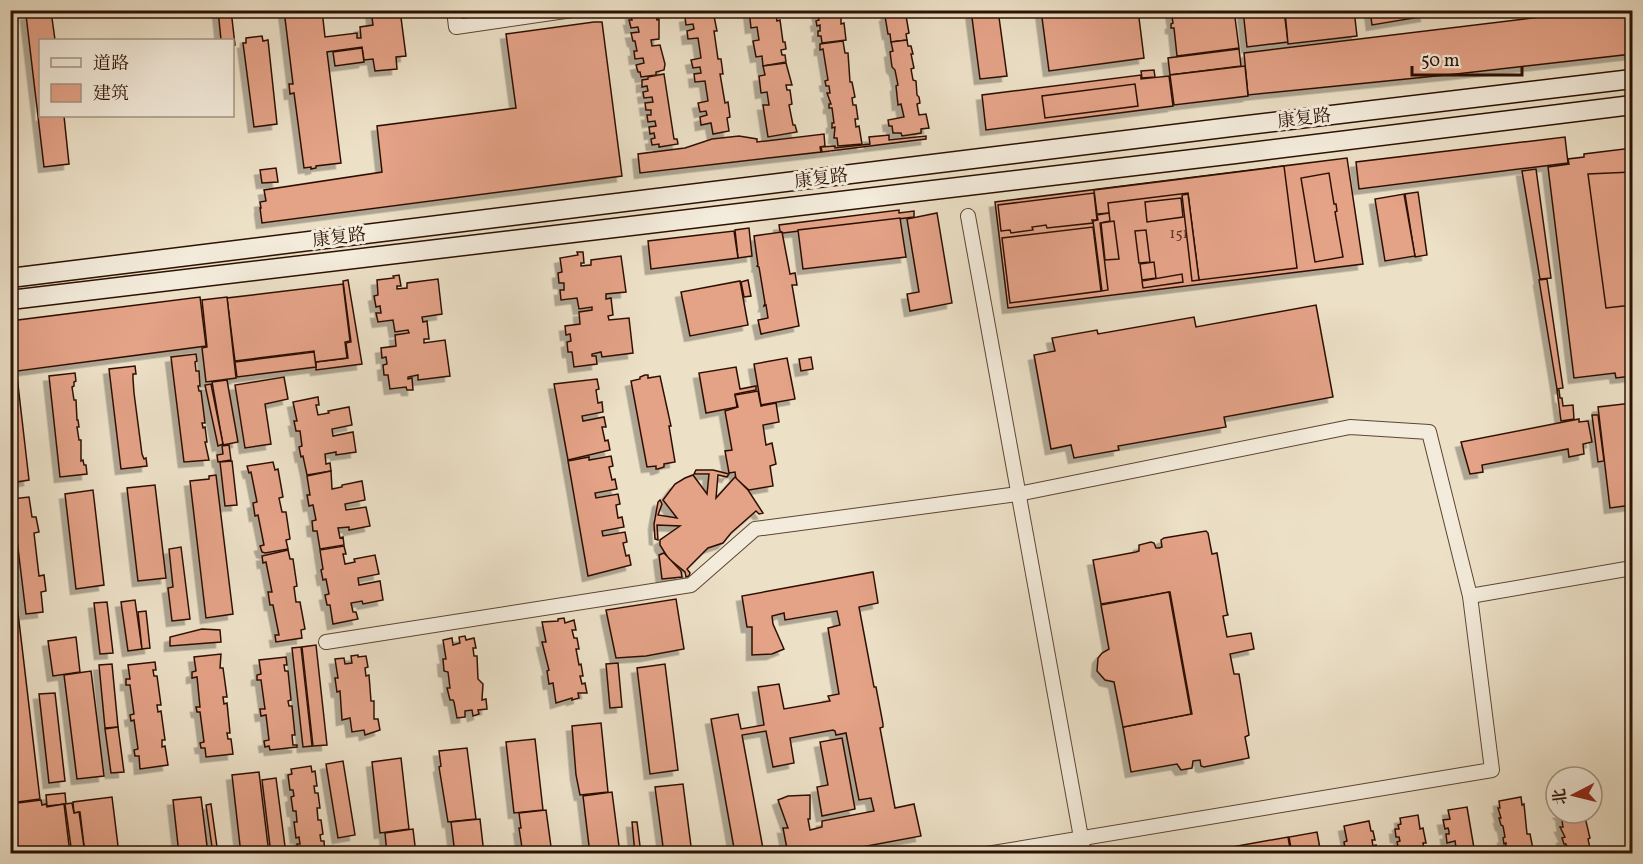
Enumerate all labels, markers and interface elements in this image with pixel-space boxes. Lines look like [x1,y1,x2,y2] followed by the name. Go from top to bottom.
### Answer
[39,39,234,117] legend
[1412,39,1522,77] scale bar
[1421,49,1460,74] text: 50 m
[93,52,129,77] text: 道路
[93,82,129,107] text: 建筑
[1276,104,1333,135] street label: 康复路
[793,164,850,195] street label: 康复路
[311,223,368,254] street label: 康复路
[1170,224,1188,245] house number: 151
[1544,765,1604,825] north arrow
[1549,787,1573,806] text: 北

